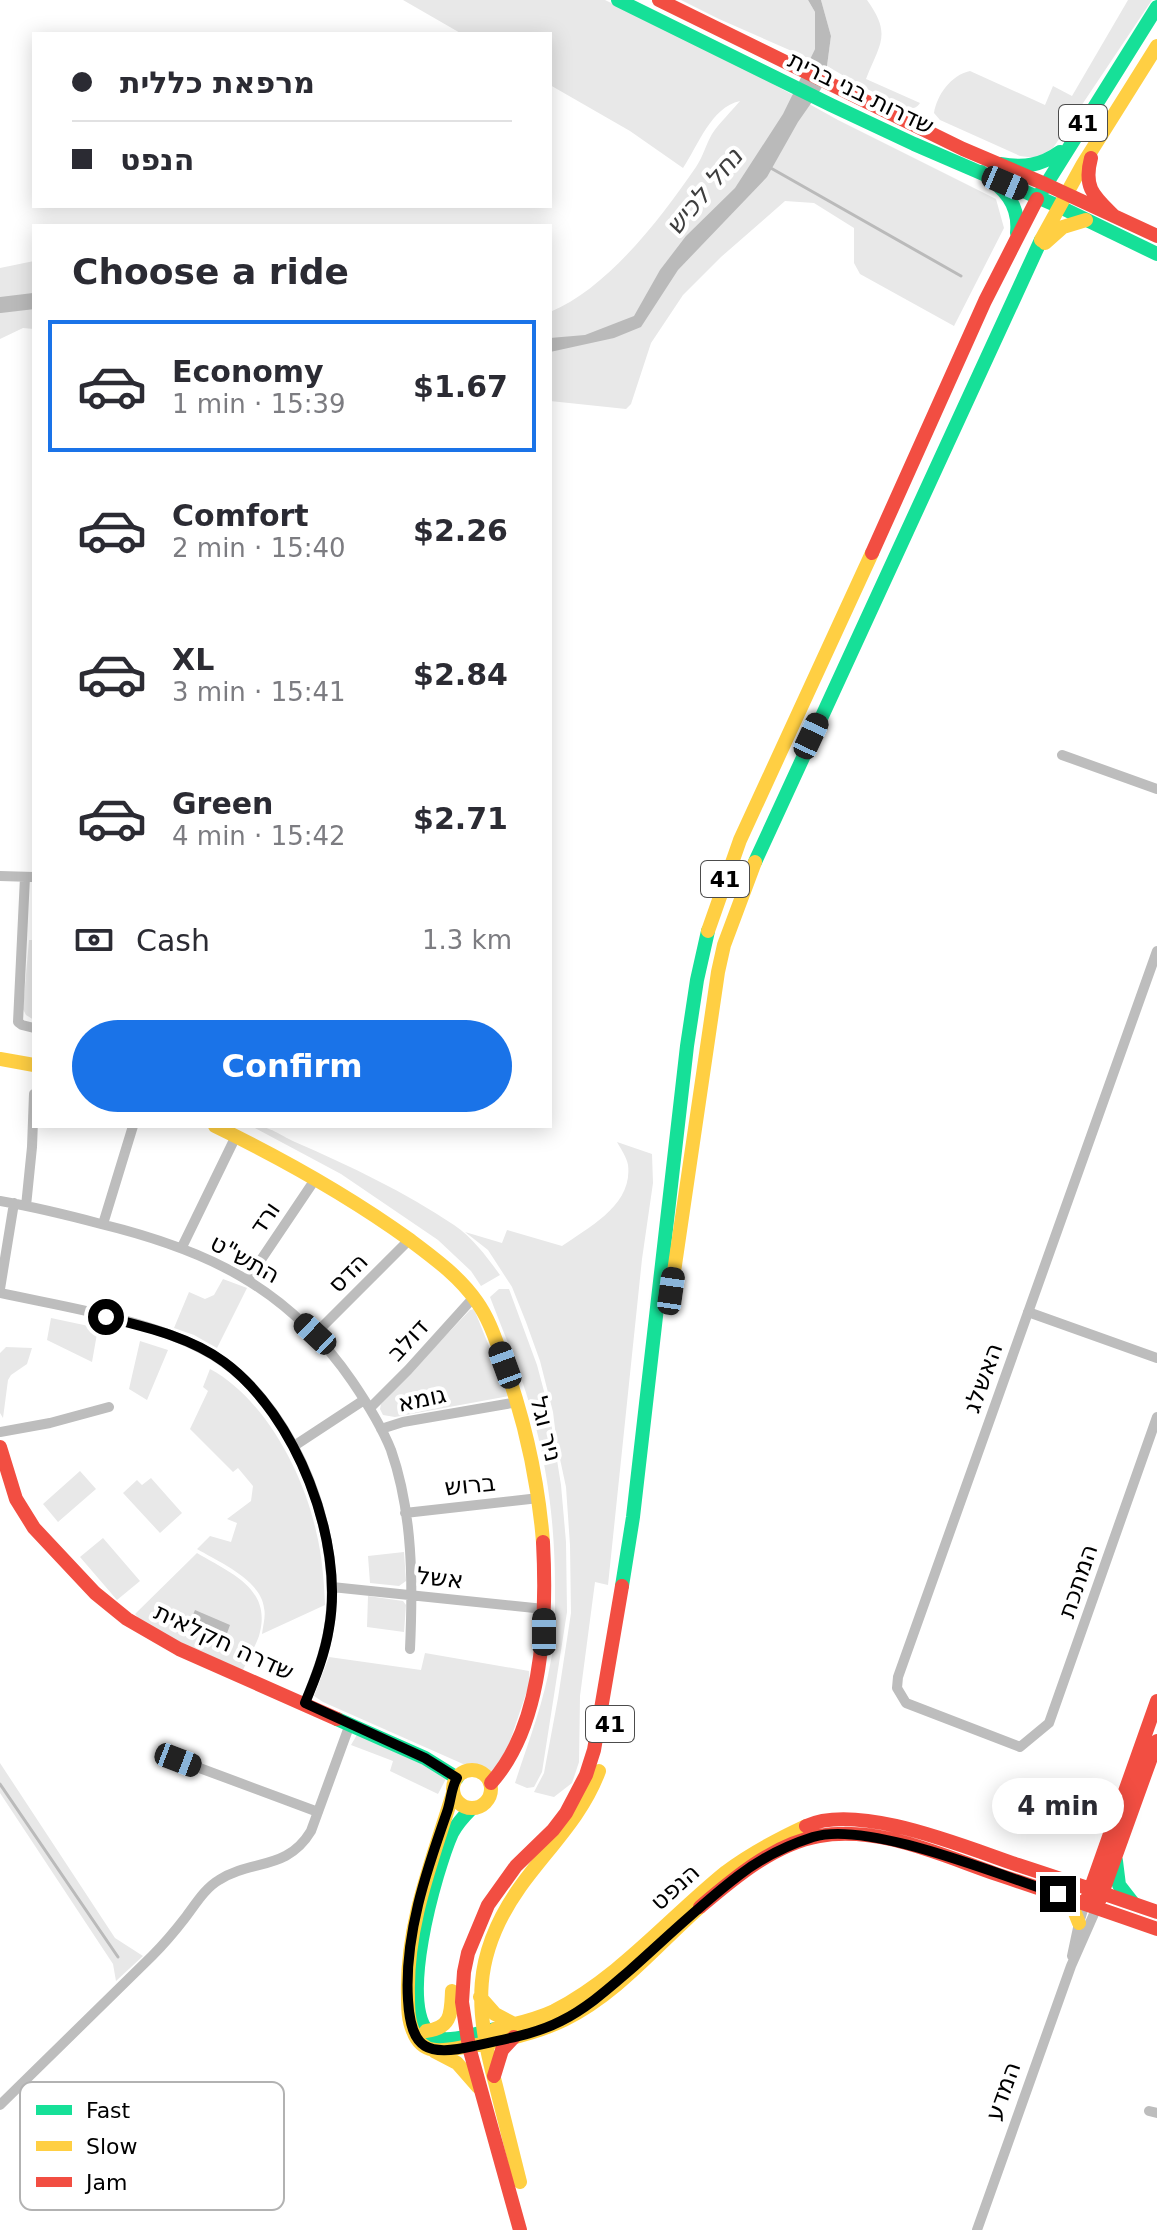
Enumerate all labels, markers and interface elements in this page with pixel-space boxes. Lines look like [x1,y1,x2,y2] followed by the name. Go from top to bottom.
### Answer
[784,46,938,140] street label: שדרות בני ברית
[120,65,315,100] text: מרפאת כללית
[1059,105,1107,141] road number: 41
[659,141,749,240] water label: נחל לכיש
[120,142,194,177] text: הנפט
[978,163,1032,203] car
[72,251,349,292] text: Choose a ride
[76,350,148,422] icon: car
[172,354,324,389] text: Economy
[413,369,508,404] text: $1.67
[172,389,346,419] text: 1 min · 15:39
[76,494,148,566] icon: car
[172,498,309,533] text: Comfort
[413,513,508,548] text: $2.26
[172,533,346,563] text: 2 min · 15:40
[76,638,148,710] icon: car
[172,642,214,677] text: XL
[413,657,508,692] text: $2.84
[172,677,346,707] text: 3 min · 15:41
[790,709,832,763] car
[76,782,148,854] icon: car
[172,786,273,821] text: Green
[413,801,508,836] text: $2.71
[172,821,346,851] text: 4 min · 15:42
[701,861,749,897] road number: 41
[72,918,116,962] icon: cash
[136,923,210,958] text: Cash
[422,925,512,955] text: 1.3 km
[72,1020,512,1112] button: Confirm
[244,1196,286,1240] street label: ורד
[205,1229,285,1289] street label: התש"ט
[322,1247,374,1299] street label: הדס
[656,1266,686,1316] car
[88,1299,124,1335] route start
[289,1309,341,1359] car
[382,1313,434,1367] street label: דולב
[486,1338,524,1392] car
[957,1339,1009,1417] street label: האשלג
[395,1380,449,1418] street label: גומא
[524,1393,568,1465] street label: ניר וגל
[443,1468,497,1502] street label: ברוש
[1052,1540,1104,1622] street label: המתכת
[415,1562,465,1594] street label: אשל
[150,1598,298,1686] street label: שדרה חקלאית
[532,1608,556,1656] car
[586,1706,634,1742] road number: 41
[151,1740,205,1780] car
[992,1778,1124,1834] callout: 4 min
[1017,1791,1099,1821] text: 4 min
[645,1858,705,1916] street label: הנפט
[1040,1876,1076,1912] route end
[980,2058,1026,2124] street label: המדע
[20,2082,284,2210] legend
[86,2098,131,2123] text: Fast
[86,2134,138,2159] text: Slow
[84,2170,127,2195] text: Jam

